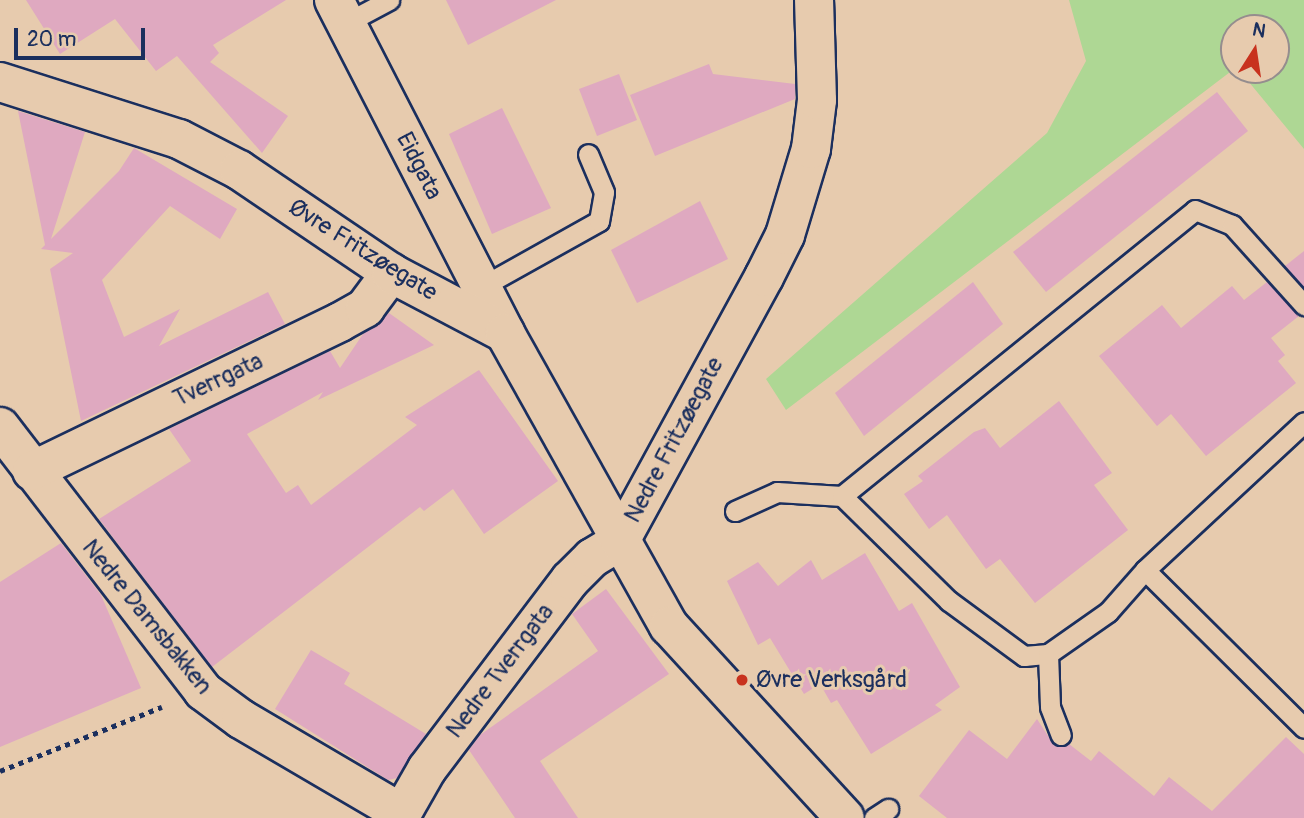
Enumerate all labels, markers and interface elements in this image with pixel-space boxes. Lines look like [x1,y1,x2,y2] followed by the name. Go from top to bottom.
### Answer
[18,14,149,58] scale bar
[1220,14,1290,84] north arrow
[1250,17,1268,43] text: N
[27,26,76,53] text: 20 m
[390,128,448,204] street label: Eidgata
[284,193,442,307] street label: Øvre Fritzøegate
[169,347,267,413] street label: Tverrgata
[618,352,730,528] street label: Nedre Fritzøegate
[76,534,218,700] street label: Nedre Damsbakken
[440,598,560,744] street label: Nedre Tverrgata
[756,666,907,694] place label: Øvre Verksgård
[734,672,750,688] marker: Øvre Verksgård

